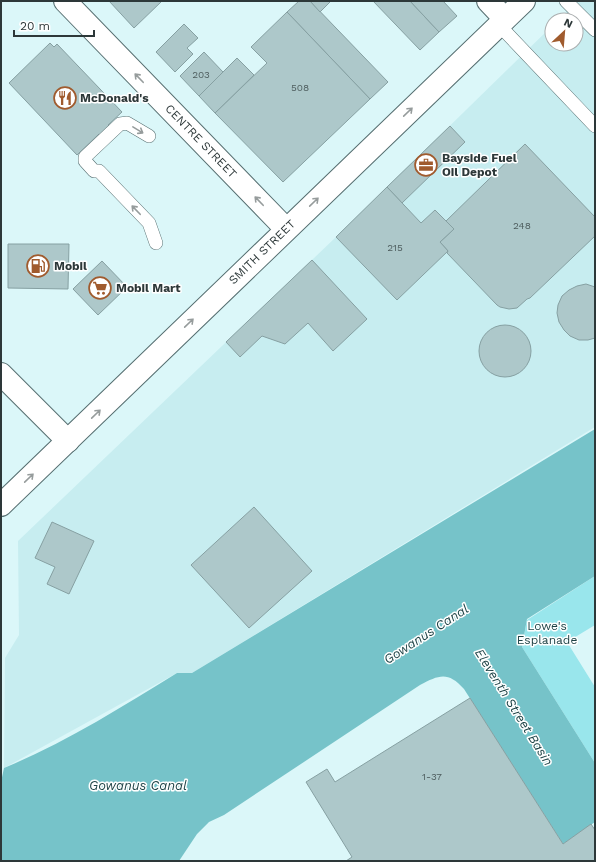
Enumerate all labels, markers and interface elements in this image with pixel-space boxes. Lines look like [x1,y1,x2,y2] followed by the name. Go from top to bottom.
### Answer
[14,12,94,38] scale bar
[544,12,584,52] north arrow
[562,16,575,31] text: N
[20,19,50,33] text: 20 m
[192,69,210,80] house number: 203
[134,73,144,83] one-way arrow
[291,82,309,93] house number: 508
[52,85,78,111] restaurant icon: McDonald's
[80,91,149,105] place label: McDonald's
[162,101,240,181] street label: CENTRE STREET
[403,107,413,117] one-way arrow
[132,126,144,134] one-way arrow
[442,151,517,179] place label: Bayside Fuel Oil Depot
[413,152,439,178] office icon: Bayside Fuel Oil Depot
[254,196,264,206] one-way arrow
[309,197,319,207] one-way arrow
[132,205,141,215] one-way arrow
[226,217,298,287] street label: SMITH STREET
[513,220,531,231] house number: 248
[387,242,403,253] house number: 215
[25,253,51,279] fuel station icon: Mobil
[54,259,87,273] place label: Mobil
[87,275,113,301] supermarket icon: Mobil Mart
[116,281,181,295] place label: Mobil Mart
[184,319,194,328] one-way arrow
[91,409,101,419] one-way arrow
[24,473,34,483] one-way arrow
[381,601,471,667] water label: Gowanus Canal
[517,619,577,647] park label: Lowe's Esplanade
[472,646,556,768] water label: Eleventh Street Basin
[422,771,442,782] house number: 1-37
[89,778,187,793] water label: Gowanus Canal

